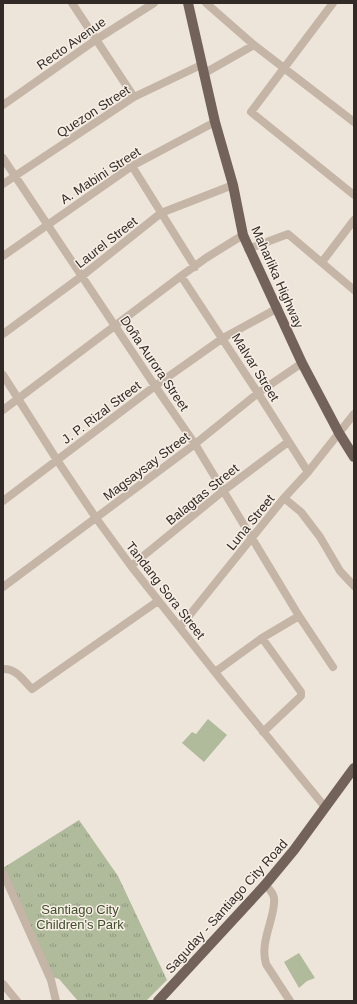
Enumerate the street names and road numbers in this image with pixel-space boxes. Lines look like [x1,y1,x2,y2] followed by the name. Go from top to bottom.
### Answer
[34,14,109,73] street label: Recto Avenue
[54,82,133,141] street label: Quezon Street
[57,144,143,207] street label: A. Mabini Street
[72,213,141,271] street label: Laurel Street
[248,224,307,331] street label: Maharlika Highway
[117,313,192,414] street label: Doña Aurora Street
[229,331,283,404] street label: Malvar Street
[59,378,144,447] street label: J. P. Rizal Street
[100,429,193,504] street label: Magsaysay Street
[163,460,242,528] street label: Balagtas Street
[223,491,278,553] street label: Luna Street
[123,539,208,642] street label: Tandang Sora Street
[162,836,290,976] street label: Saguday - Santiago City Road

